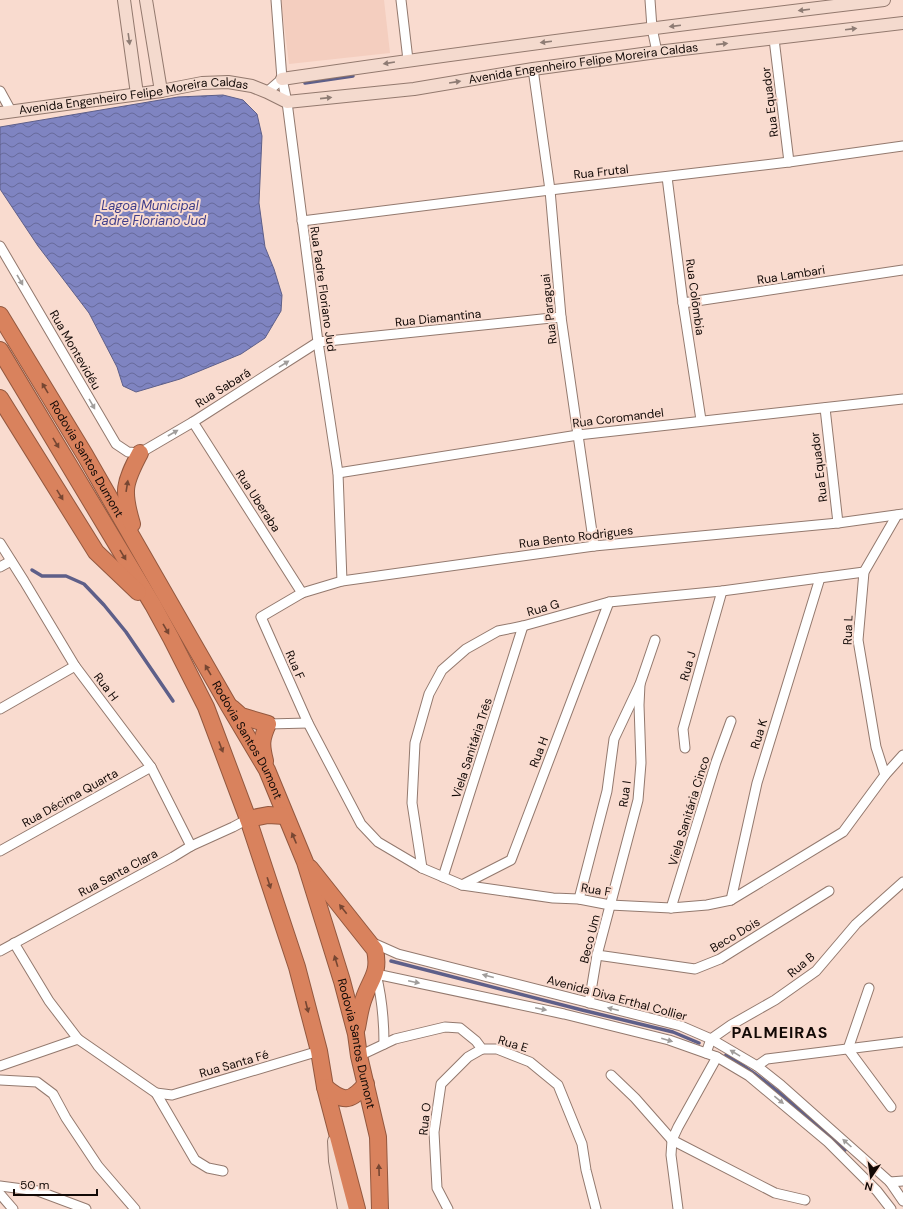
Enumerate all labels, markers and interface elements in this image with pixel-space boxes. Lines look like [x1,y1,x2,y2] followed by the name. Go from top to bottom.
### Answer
[798,7,810,13] one-way arrow
[669,22,681,29] one-way arrow
[845,26,857,32] one-way arrow
[126,33,132,45] one-way arrow
[467,39,699,88] street label: Avenida Engenheiro Felipe Moreira Caldas
[540,39,552,45] one-way arrow
[716,41,728,48] one-way arrow
[383,60,395,66] one-way arrow
[758,65,782,138] street label: Rua Equador
[18,74,250,118] street label: Avenida Engenheiro Felipe Moreira Caldas
[448,79,461,85] one-way arrow
[320,95,332,101] one-way arrow
[573,161,629,183] street label: Rua Frutal
[94,197,207,229] water label: Lagoa Municipal Padre Floriano Jud
[306,225,340,353] street label: Rua Padre Floriano Jud
[682,258,708,336] street label: Rua Colômbia
[756,262,826,288] street label: Rua Lambari
[537,273,561,345] street label: Rua Paraguai
[16,274,23,286] one-way arrow
[394,306,482,330] street label: Rua Diamantina
[46,307,104,393] street label: Rua Montevidéu
[278,361,290,368] one-way arrow
[192,365,254,411] street label: Rua Sabará
[41,382,48,394] one-way arrow
[46,398,127,521] street label: Rodovia Santos Dumont
[89,398,96,410] one-way arrow
[571,404,665,432] street label: Rua Coromandel
[167,430,179,437] one-way arrow
[807,430,831,503] street label: Rua Equador
[52,437,59,449] one-way arrow
[232,467,284,535] street label: Rua Uberaba
[124,480,130,492] one-way arrow
[57,489,64,501] one-way arrow
[518,522,634,552] street label: Rua Bento Rodrigues
[119,549,126,561] one-way arrow
[525,596,561,620] street label: Rua G
[839,615,857,645] street label: Rua L
[163,623,170,635] one-way arrow
[282,648,309,683] street label: Rua F
[676,649,700,683] street label: Rua J
[205,664,212,676] one-way arrow
[90,669,122,705] street label: Rua H
[208,678,286,802] street label: Rodovia Santos Dumont
[448,696,496,800] street label: Viela Sanitária Três
[747,717,771,751] street label: Rua K
[526,734,552,770] street label: Rua H
[218,741,224,753] one-way arrow
[665,754,713,868] street label: Viela Sanitária Cinco
[19,765,121,831] street label: Rua Décima Quarta
[615,780,635,808] street label: Rua I
[291,832,297,844] one-way arrow
[76,845,160,901] street label: Rua Santa Clara
[267,877,273,889] one-way arrow
[580,880,613,900] street label: Rua F
[339,903,347,914] one-way arrow
[576,913,604,965] street label: Beco Um
[707,914,763,956] street label: Beco Dois
[784,949,818,981] street label: Rua B
[333,955,339,967] one-way arrow
[545,972,689,1025] street label: Avenida Diva Erthal Collier
[481,973,493,979] one-way arrow
[334,977,379,1110] street label: Rodovia Santos Dumont
[408,979,420,985] one-way arrow
[305,1001,311,1013] one-way arrow
[535,1006,547,1012] one-way arrow
[607,1006,619,1012] one-way arrow
[732,1022,828,1043] district label: PALMEIRAS
[496,1032,530,1056] street label: Rua E
[661,1037,673,1043] one-way arrow
[197,1046,271,1082] street label: Rua Santa Fé
[729,1049,741,1056] one-way arrow
[774,1096,784,1105] one-way arrow
[415,1102,435,1136] street label: Rua O
[842,1139,851,1148] one-way arrow
[851,1157,891,1197] north arrow
[376,1163,382,1176] one-way arrow
[14,1171,97,1197] scale bar
[20,1177,49,1193] text: 50 m
[863,1179,874,1194] text: N

